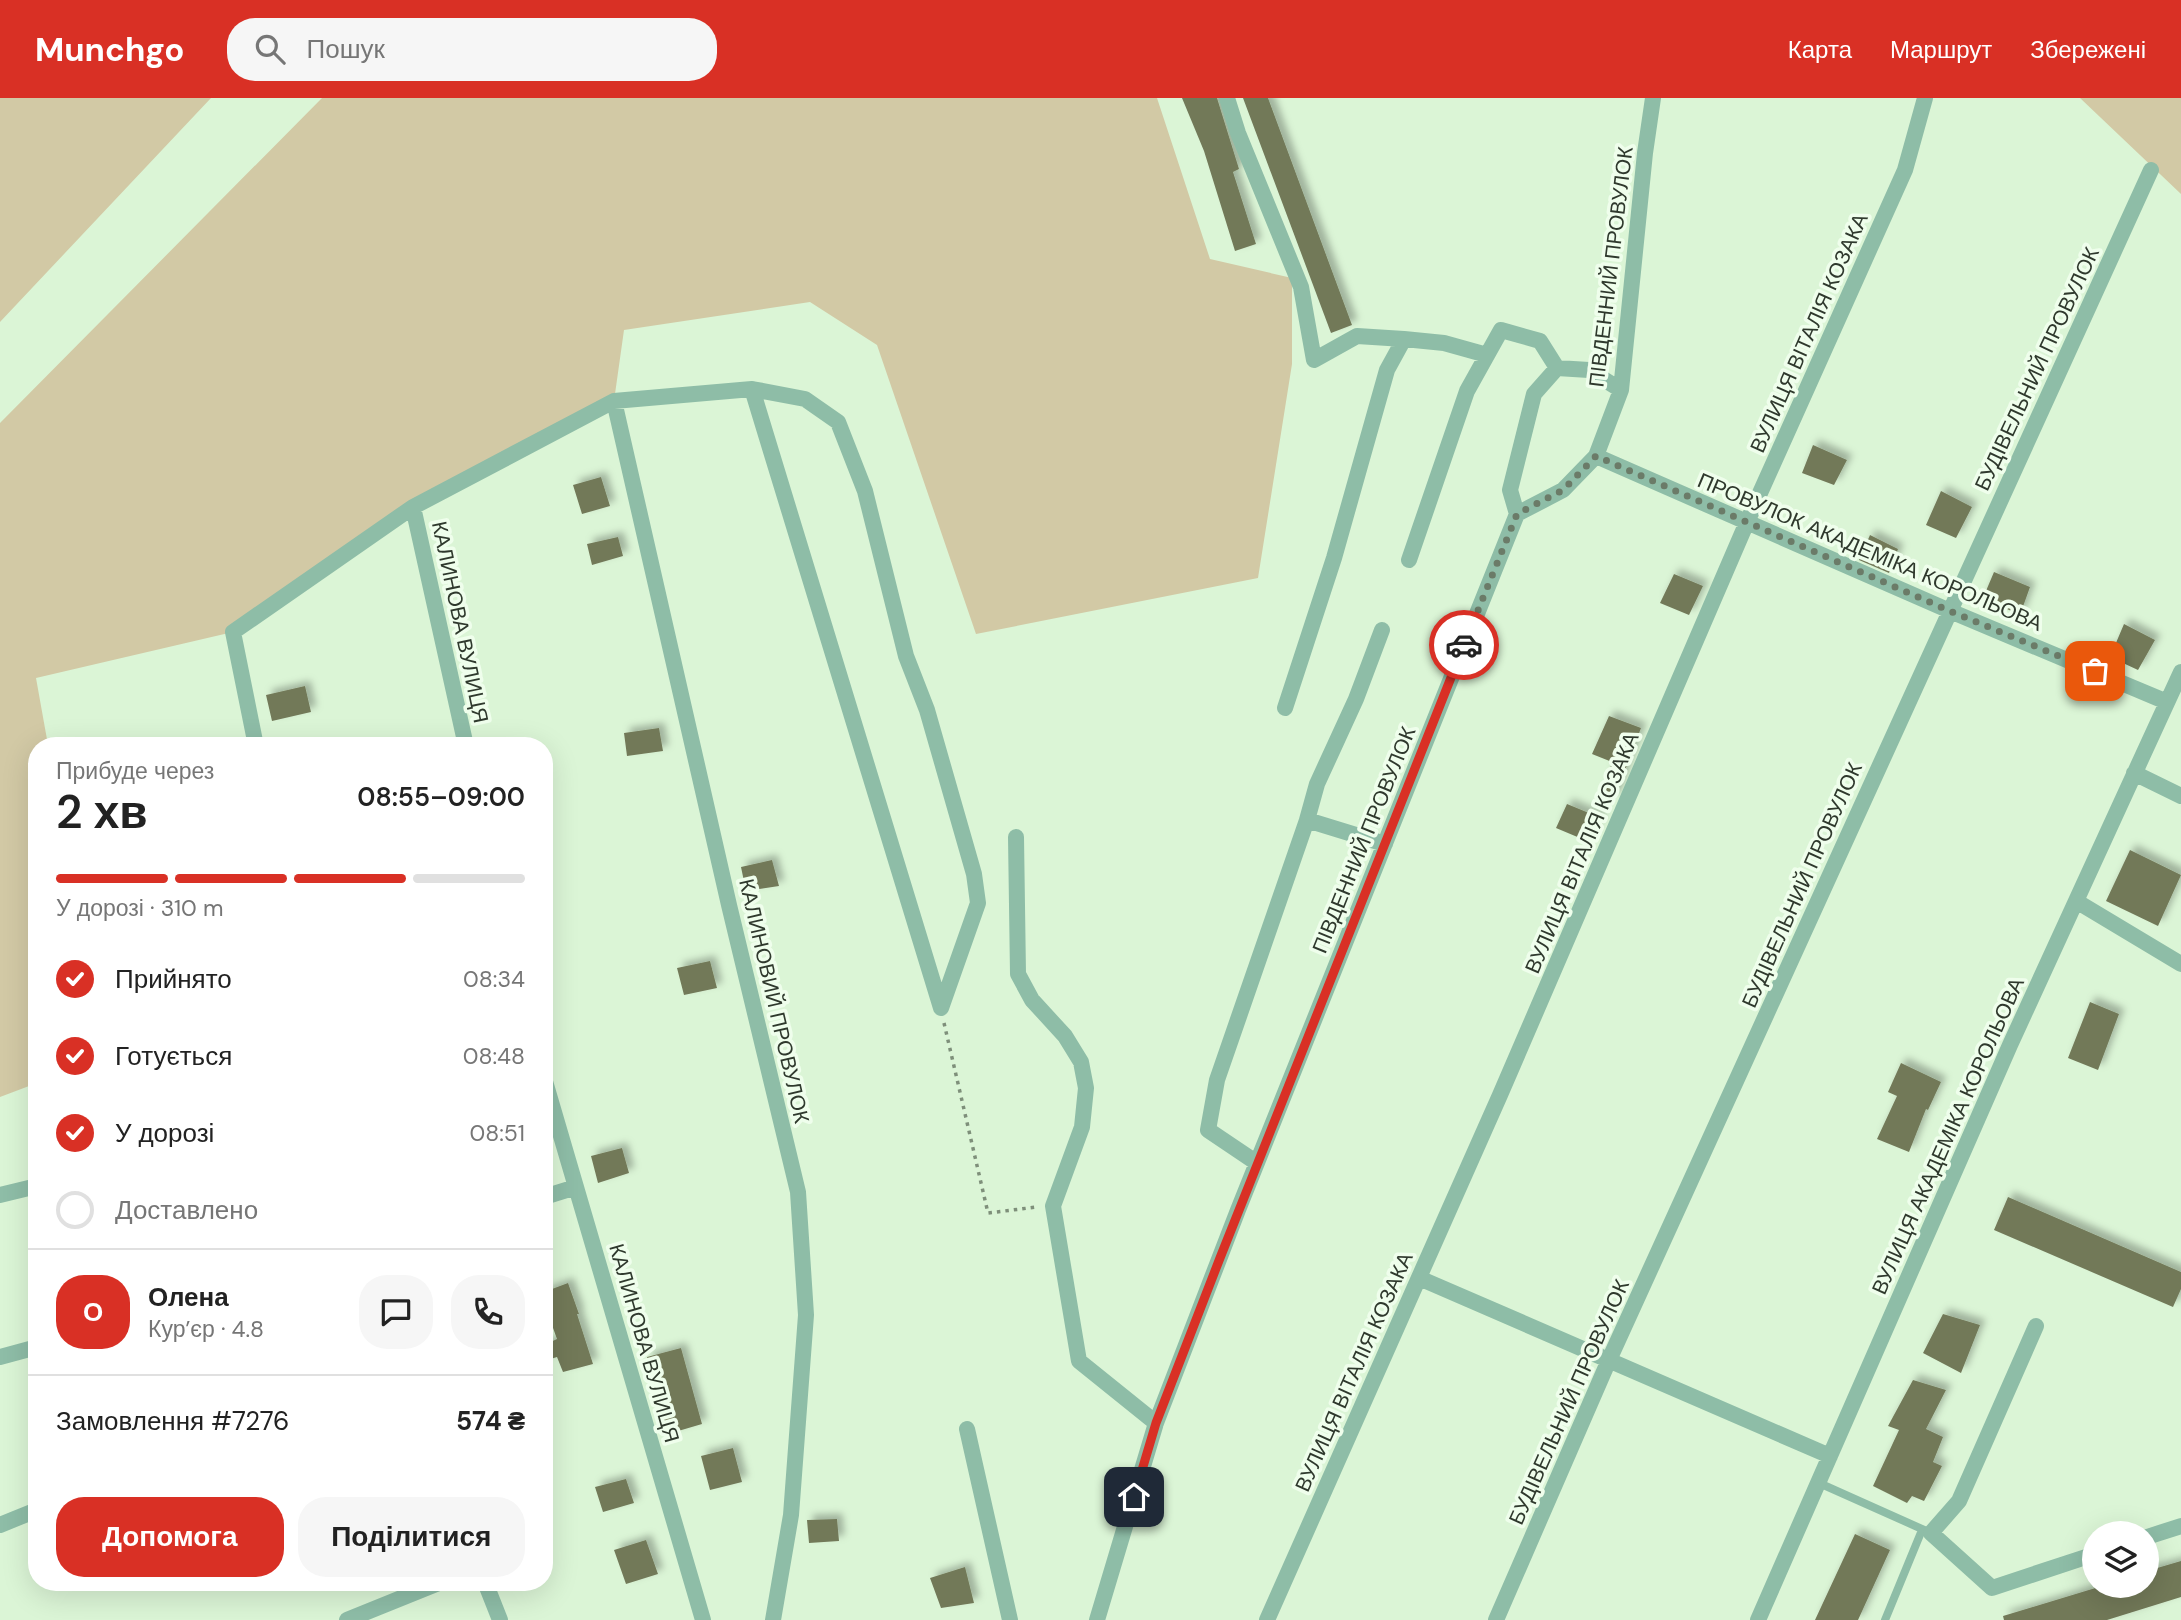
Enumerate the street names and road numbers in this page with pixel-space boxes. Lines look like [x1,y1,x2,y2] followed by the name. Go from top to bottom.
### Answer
[1582,144,1640,389] street label: ПІВДЕННИЙ ПРОВУЛОК
[1743,209,1875,457] street label: ВУЛИЦЯ ВІТАЛІЯ КОЗАКА
[1968,242,2106,495] street label: БУДІВЕЛЬНИЙ ПРОВУЛОК
[1693,466,2047,638] street label: ПРОВУЛОК АКАДЕМІКА КОРОЛЬОВА
[425,519,495,725] street label: КАЛИНОВА ВУЛИЦЯ
[1306,722,1423,957] street label: ПІВДЕННИЙ ПРОВУЛОК
[1518,728,1646,978] street label: ВУЛИЦЯ ВІТАЛІЯ КОЗАКА
[1735,757,1869,1012] street label: БУДІВЕЛЬНИЙ ПРОВУЛОК
[732,876,816,1127] street label: КАЛИНОВИЙ ПРОВУЛОК
[1865,973,2031,1299] street label: ВУЛИЦЯ АКАДЕМІКА КОРОЛЬОВА
[602,1240,686,1446] street label: КАЛИНОВА ВУЛИЦЯ
[1288,1248,1420,1496] street label: ВУЛИЦЯ ВІТАЛІЯ КОЗАКА
[1502,1274,1636,1529] street label: БУДІВЕЛЬНИЙ ПРОВУЛОК

